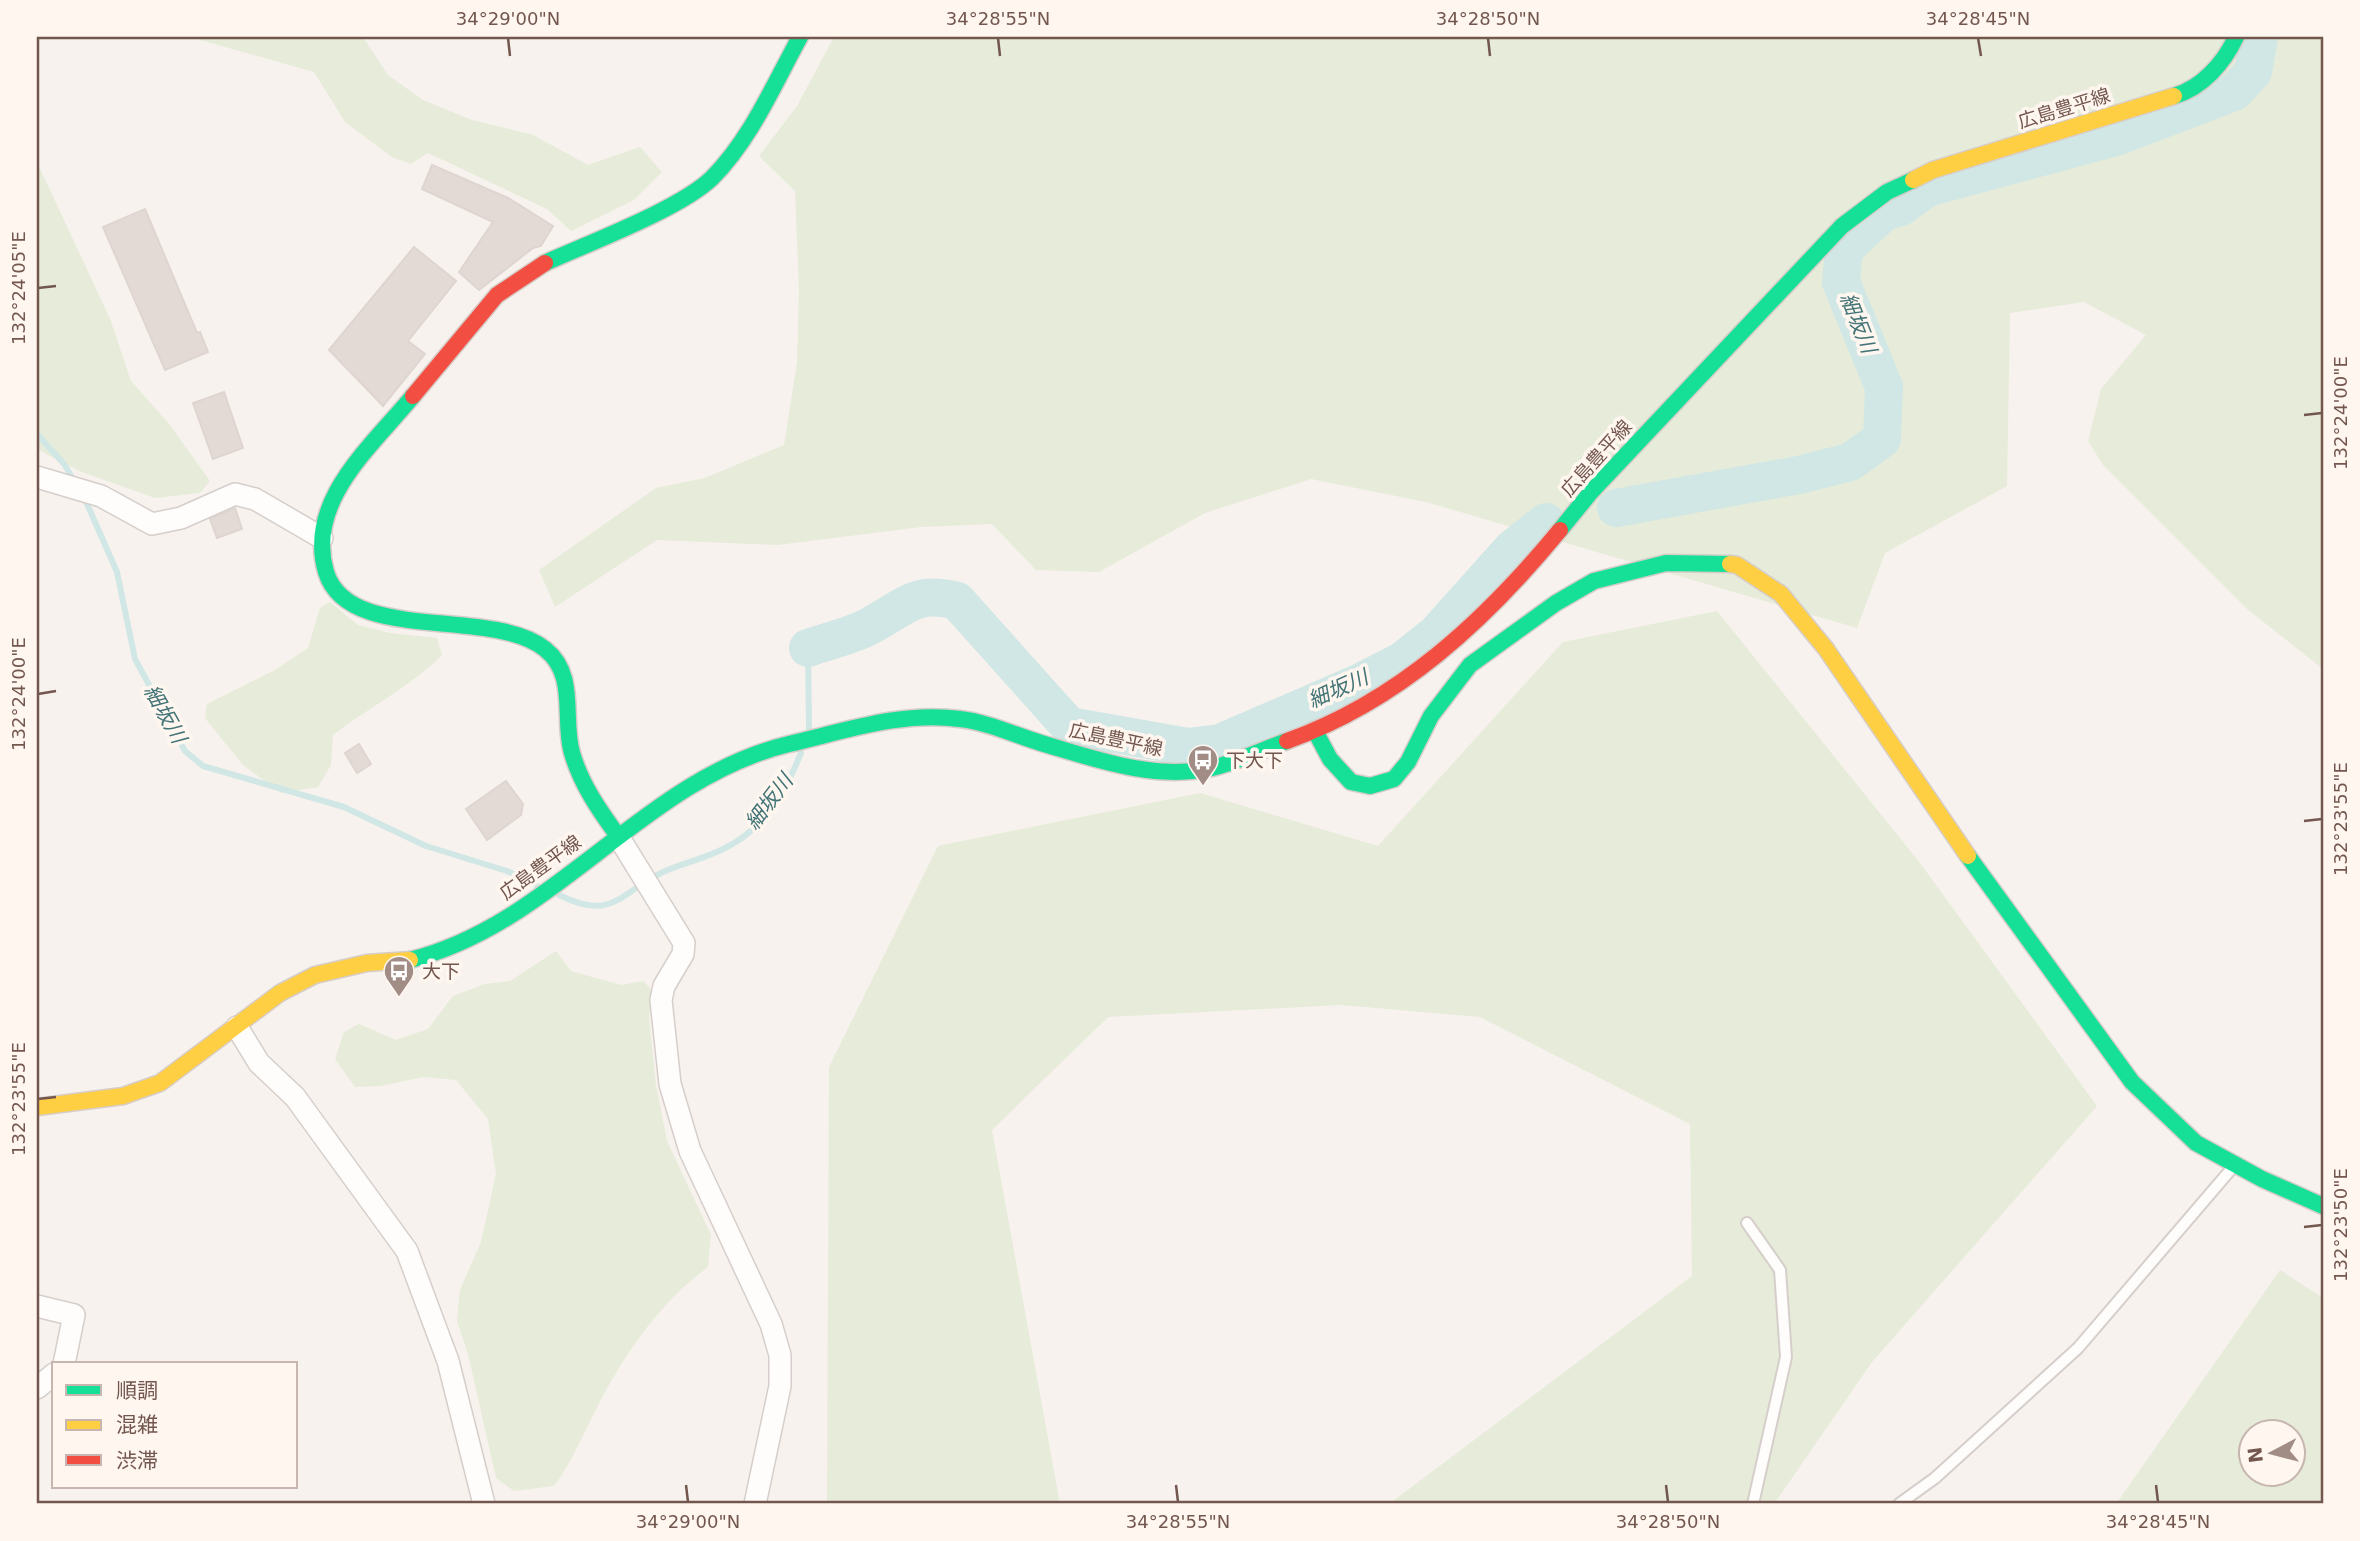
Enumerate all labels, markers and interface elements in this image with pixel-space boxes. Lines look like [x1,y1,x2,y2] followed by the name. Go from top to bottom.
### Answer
[456,8,560,29] text: 34°29'00"N
[946,8,1050,29] text: 34°28'55"N
[1436,8,1540,29] text: 34°28'50"N
[1926,8,2030,29] text: 34°28'45"N
[2015,84,2113,132] street label: 広島豊平線
[8,231,29,345] text: 132°24'05"E
[1835,289,1882,359] water label: 細坂川
[2330,356,2351,470] text: 132°24'00"E
[1556,415,1636,501] street label: 広島豊平線
[8,637,29,751] text: 132°24'00"E
[1304,664,1373,713] water label: 細坂川
[139,681,192,749] water label: 細坂川
[1067,718,1165,760] street label: 広島豊平線
[1186,743,1220,787] bus stop icon: 下大下
[1226,749,1283,771] place label: 下大下
[2330,762,2351,876] text: 132°23'55"E
[740,768,799,834] water label: 細坂川
[495,830,585,904] street label: 広島豊平線
[382,954,416,998] bus stop icon: 大下
[422,960,460,982] place label: 大下
[8,1042,29,1156] text: 132°23'55"E
[2330,1168,2351,1282] text: 132°23'50"E
[52,1362,298,1488] legend
[116,1379,158,1403] text: 順調
[116,1413,158,1437] text: 混雑
[2238,1418,2308,1488] north arrow
[2243,1446,2267,1464] text: N
[116,1449,158,1473] text: 渋滞
[636,1511,740,1532] text: 34°29'00"N
[1126,1511,1230,1532] text: 34°28'55"N
[1616,1511,1720,1532] text: 34°28'50"N
[2106,1511,2210,1532] text: 34°28'45"N

